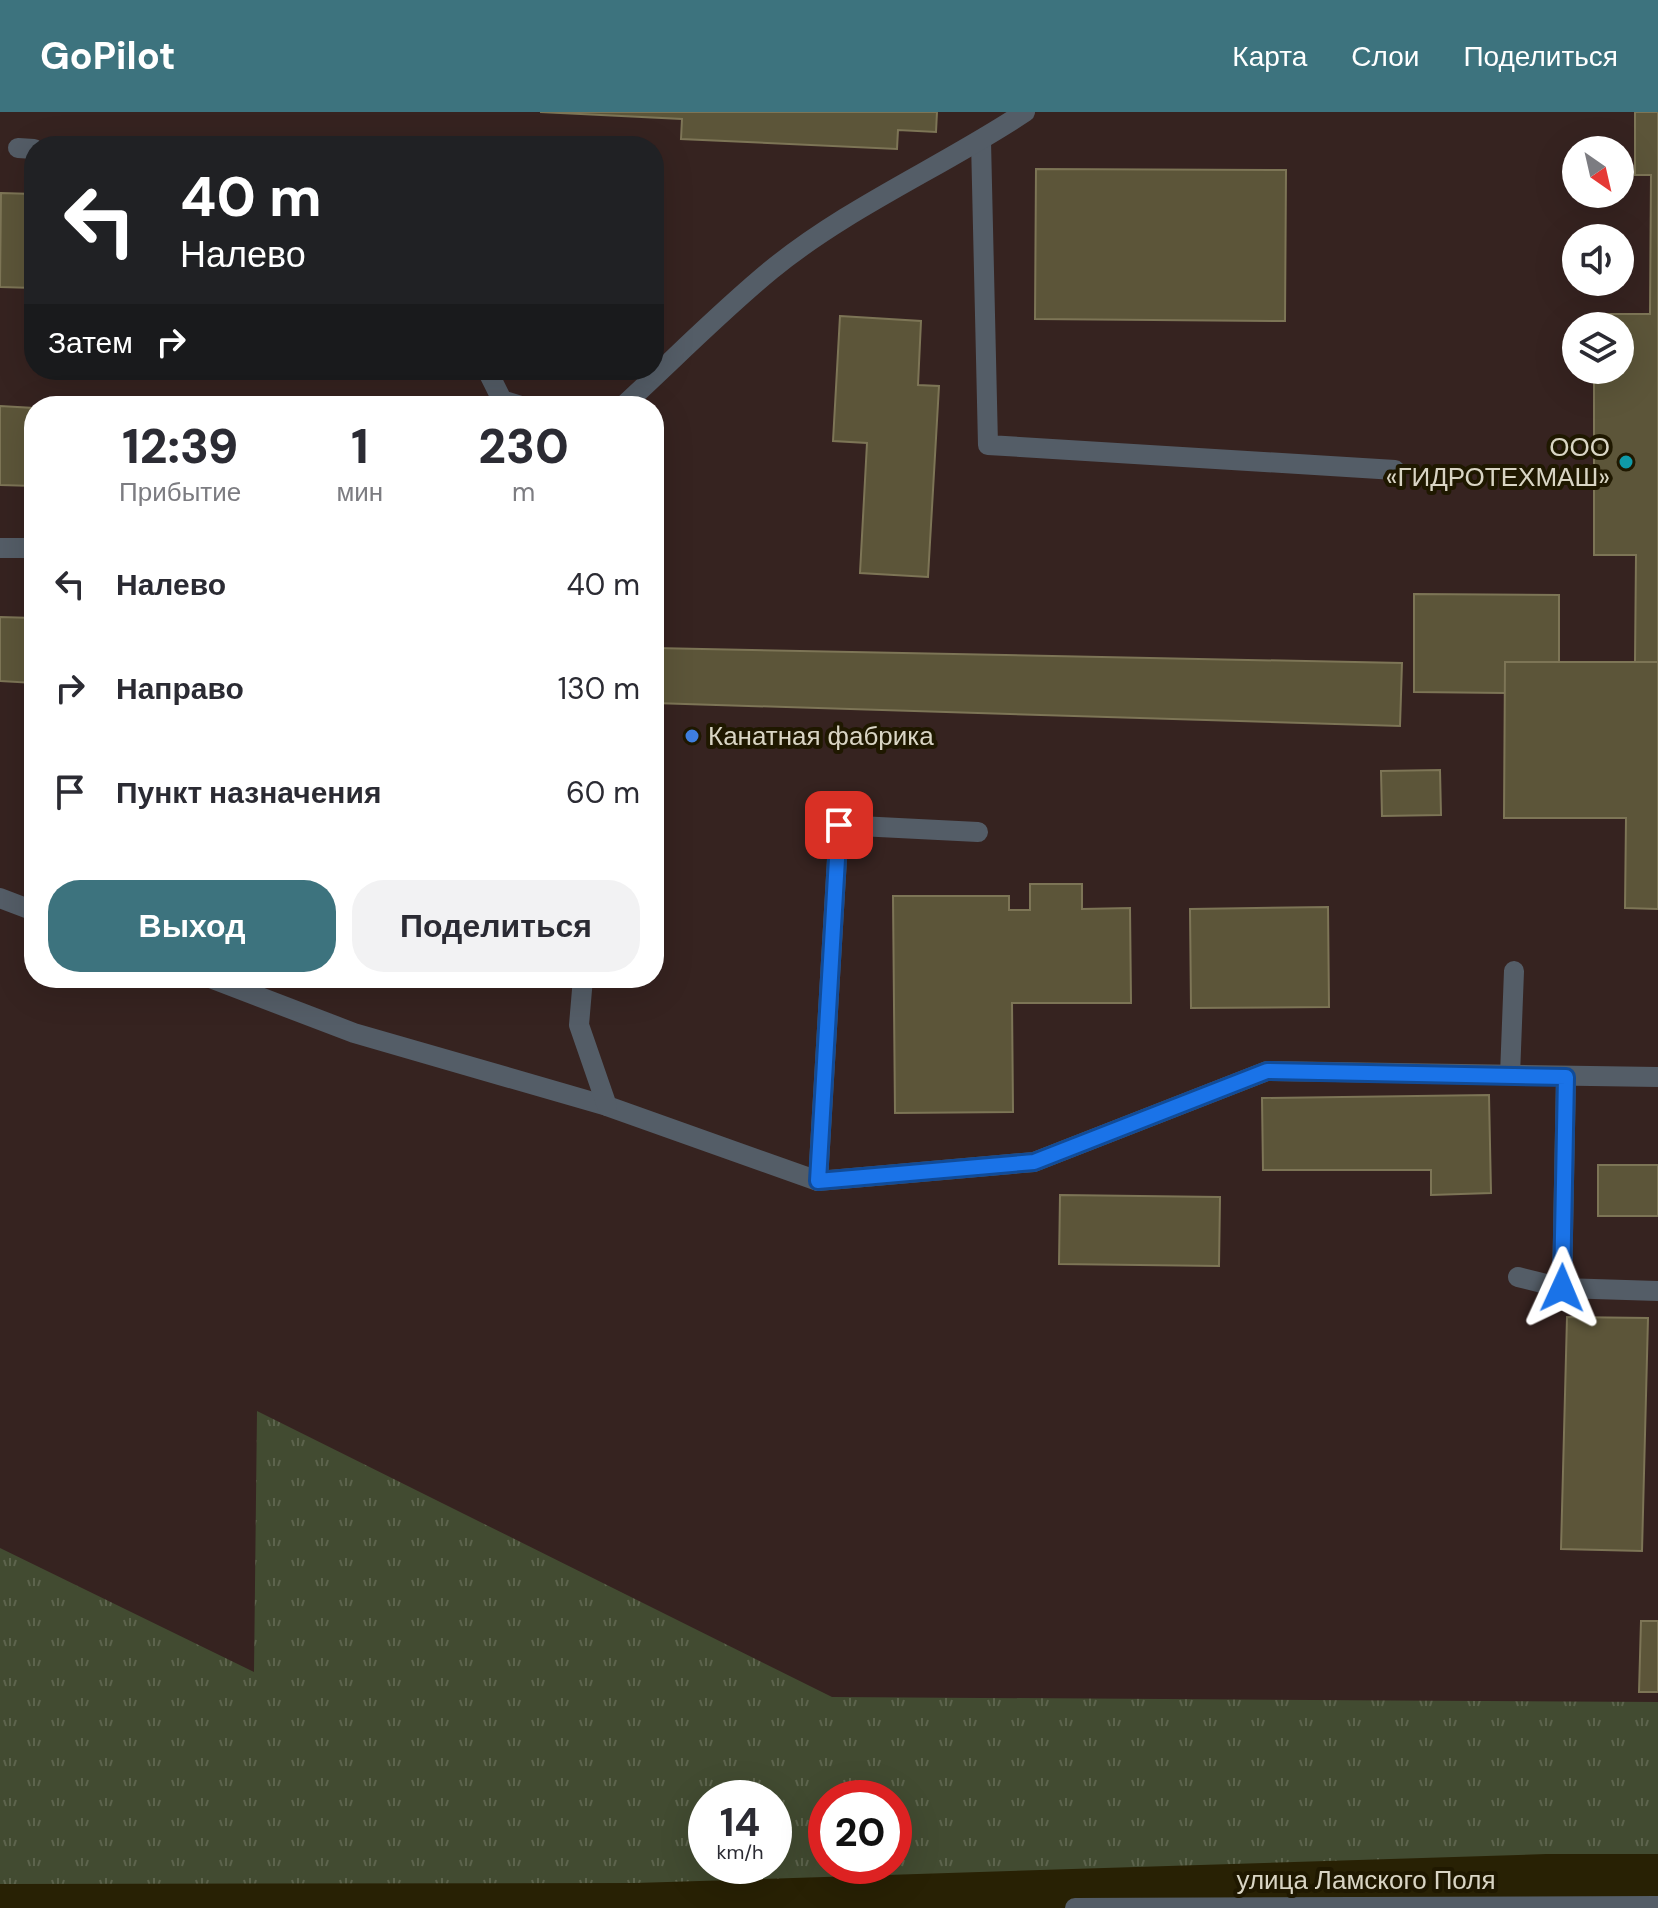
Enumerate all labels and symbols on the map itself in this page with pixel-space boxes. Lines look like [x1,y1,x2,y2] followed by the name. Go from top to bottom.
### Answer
[1562,136,1634,208] north arrow
[1386,430,1610,494] place label: ООО «ГИДРОТЕХМАШ»
[1617,453,1635,471] marker: ООО «ГИДРОТЕХМАШ»
[708,719,934,753] place label: Канатная фабрика
[683,727,701,745] marker: Канатная фабрика
[805,791,873,859] pin
[1520,1246,1604,1330] position arrow
[808,1780,912,1884] speed limit sign: 20
[1236,1863,1496,1897] street label: улица Ламского Поля

